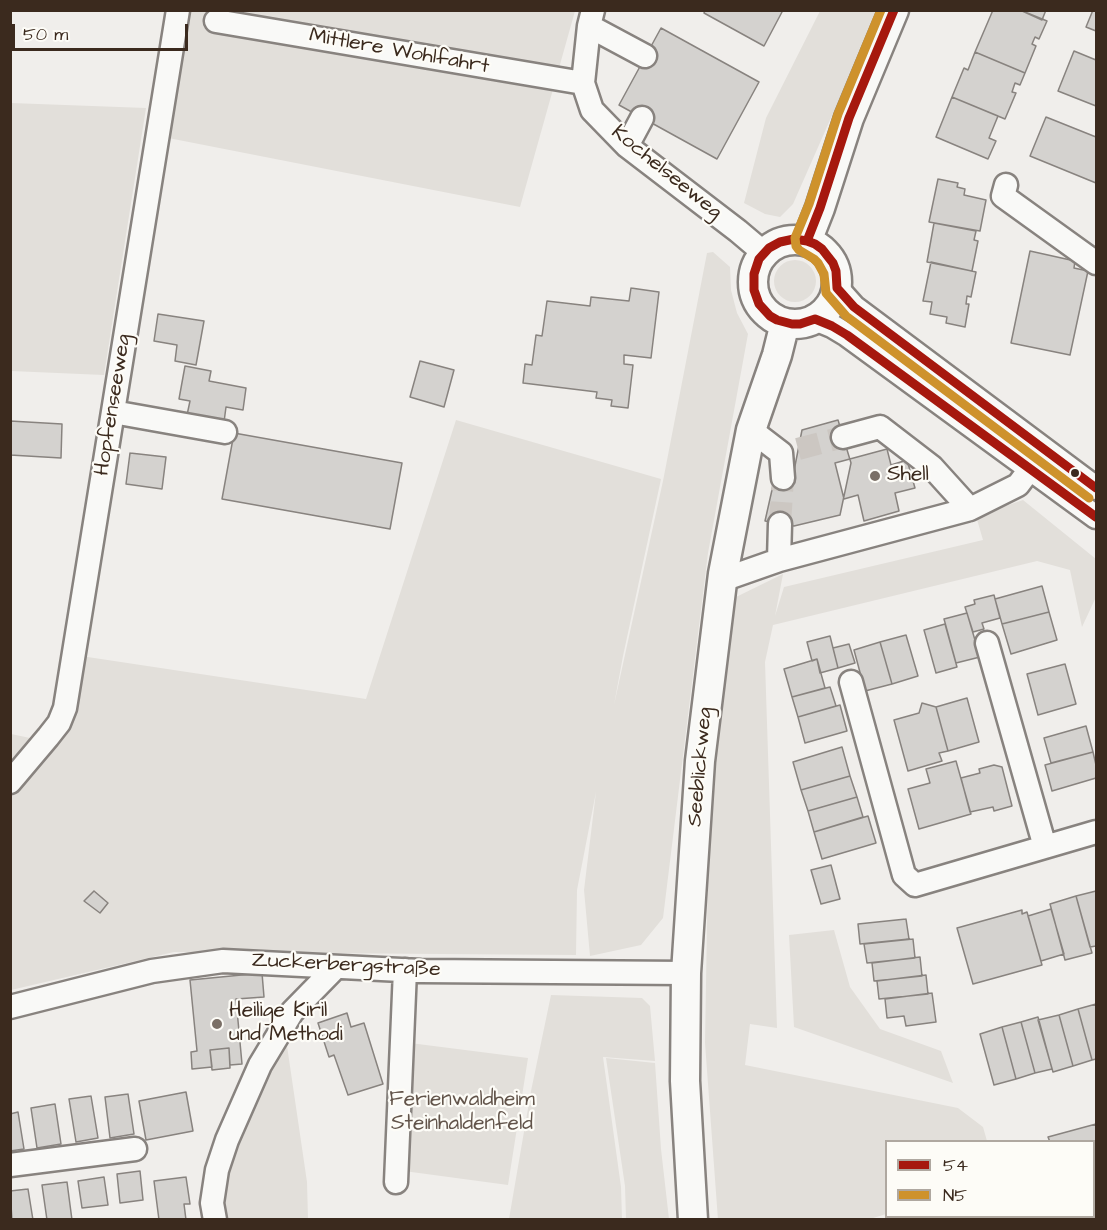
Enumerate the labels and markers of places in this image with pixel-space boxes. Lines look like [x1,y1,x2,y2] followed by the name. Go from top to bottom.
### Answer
[887,463,929,489] place label: Shell
[1069,467,1081,479] unlabelled marker
[868,469,882,483] marker: Shell
[229,999,343,1049] place label: Heilige Kiril und Methodi
[210,1017,224,1031] marker: Heilige Kiril und Methodi

